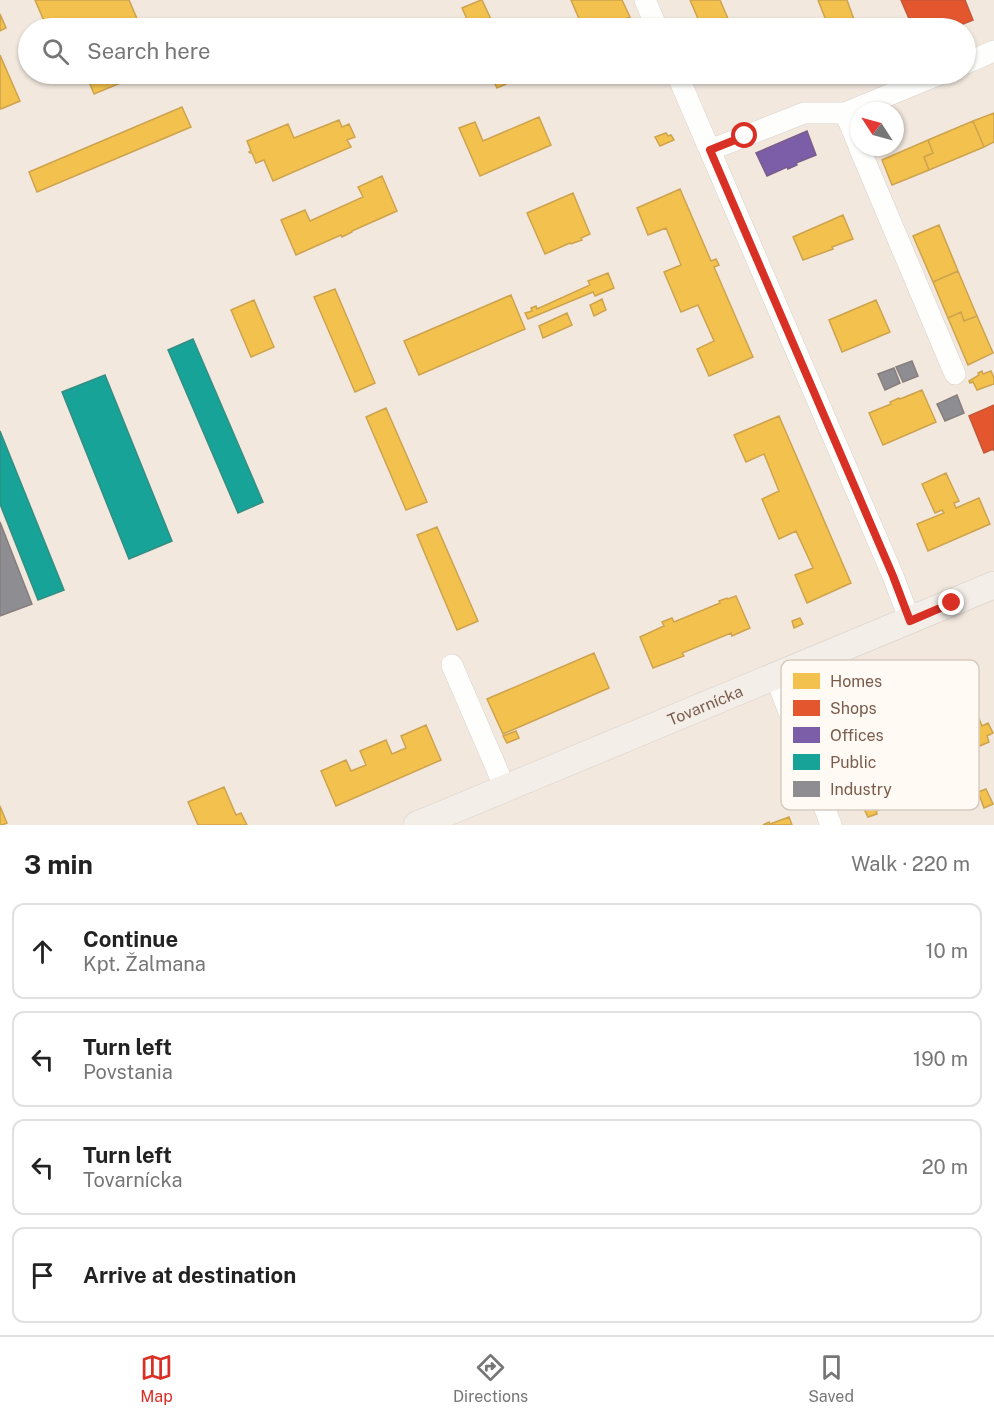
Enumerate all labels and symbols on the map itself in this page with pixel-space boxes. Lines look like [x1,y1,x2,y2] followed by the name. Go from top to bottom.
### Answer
[850,102,904,156] north arrow
[731,122,757,148] route start
[938,589,964,615] route end
[781,660,979,810] legend
[830,672,882,691] text: Homes
[665,681,745,729] street label: Tovarnícka
[830,699,877,718] text: Shops
[830,726,884,745] text: Offices
[830,753,877,772] text: Public
[830,780,892,799] text: Industry

